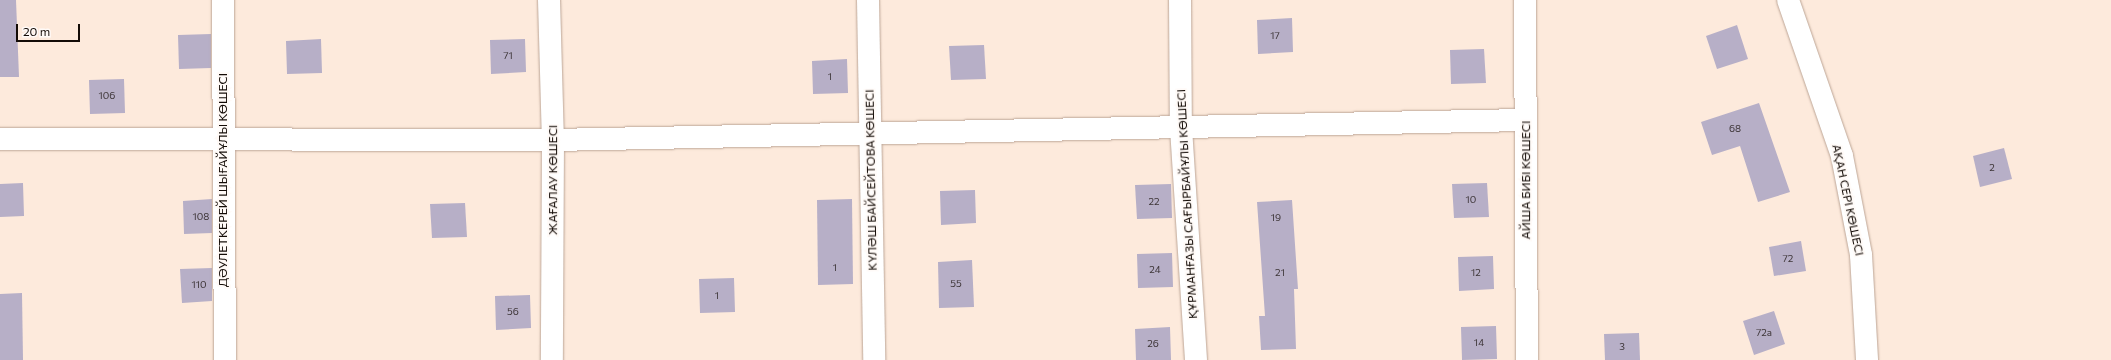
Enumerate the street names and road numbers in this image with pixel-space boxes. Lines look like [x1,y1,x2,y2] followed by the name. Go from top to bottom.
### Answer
[216,73,230,287] street label: ДӘУЛЕТКЕРЕЙ ШЫҒАЙҰЛЫ КӨШЕСІ
[862,89,880,271] street label: КҮЛӘШ БАЙСЕЙТОВА КӨШЕСІ
[1174,89,1200,319] street label: ҚҰРМАНҒАЗЫ САҒЫРБАЙҰЛЫ КӨШЕСІ
[1519,121,1533,239] street label: АЙША БИБІ КӨШЕСІ
[546,125,560,235] street label: ЖАҒАЛАУ КӨШЕСІ
[1829,143,1867,257] street label: АҚАН СЕРІ КӨШЕСІ

